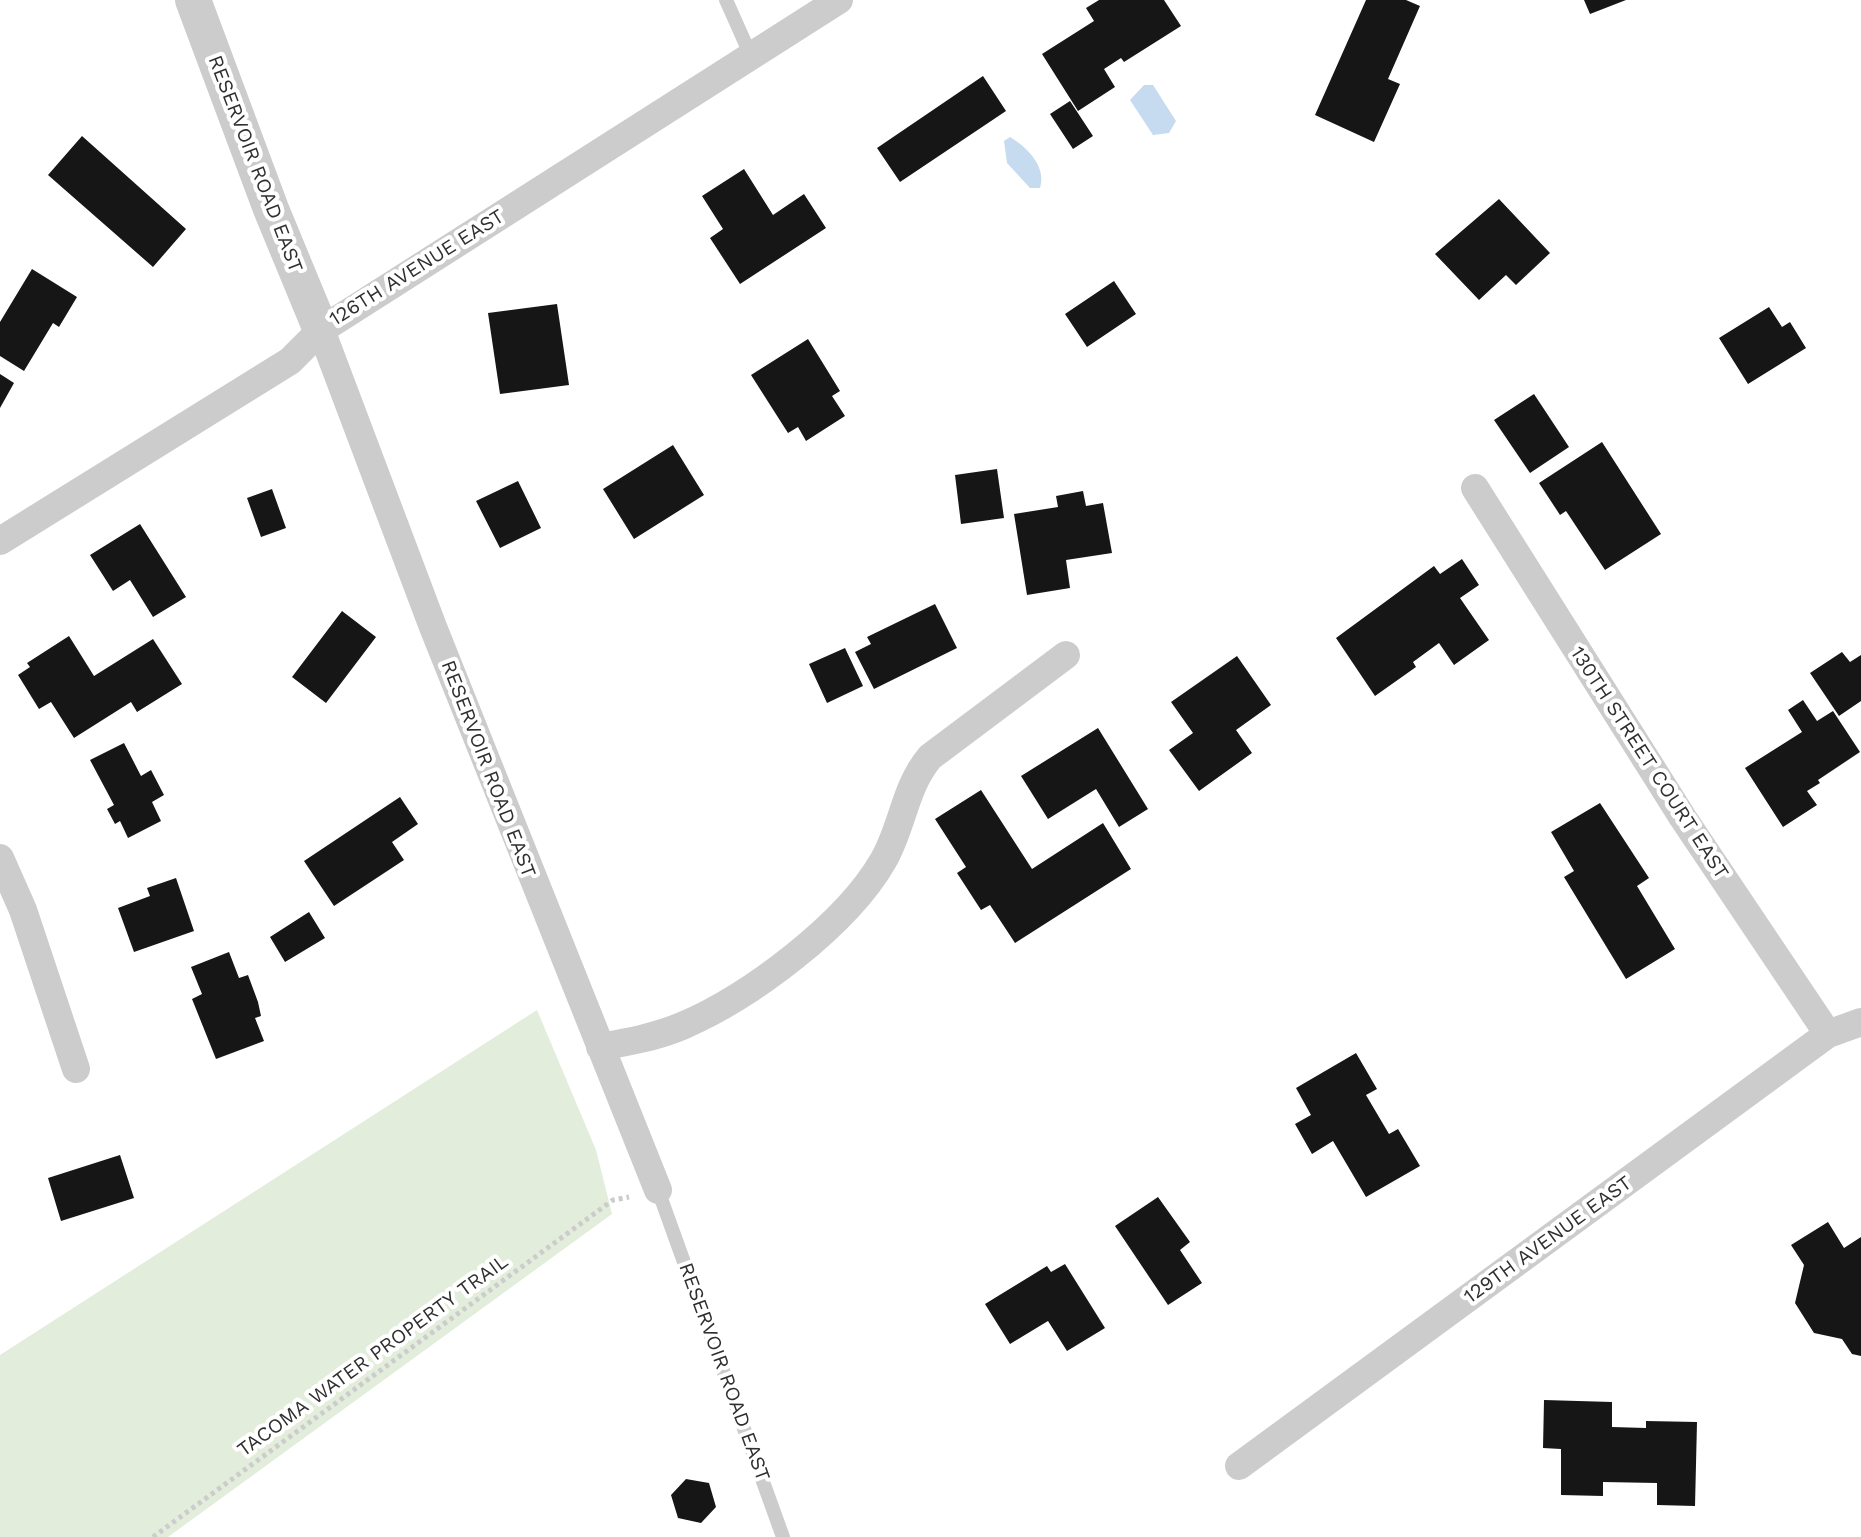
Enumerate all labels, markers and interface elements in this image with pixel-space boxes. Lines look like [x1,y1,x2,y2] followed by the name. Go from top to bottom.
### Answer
[202,52,308,276] street label: RESERVOIR ROAD EAST
[325,204,509,332] street label: 126TH AVENUE EAST
[1565,642,1733,884] street label: 130TH STREET COURT EAST
[435,657,541,881] street label: RESERVOIR ROAD EAST
[1459,1171,1637,1309] street label: 129TH AVENUE EAST
[233,1250,513,1462] street label: TACOMA WATER PROPERTY TRAIL
[673,1260,775,1484] street label: RESERVOIR ROAD EAST

